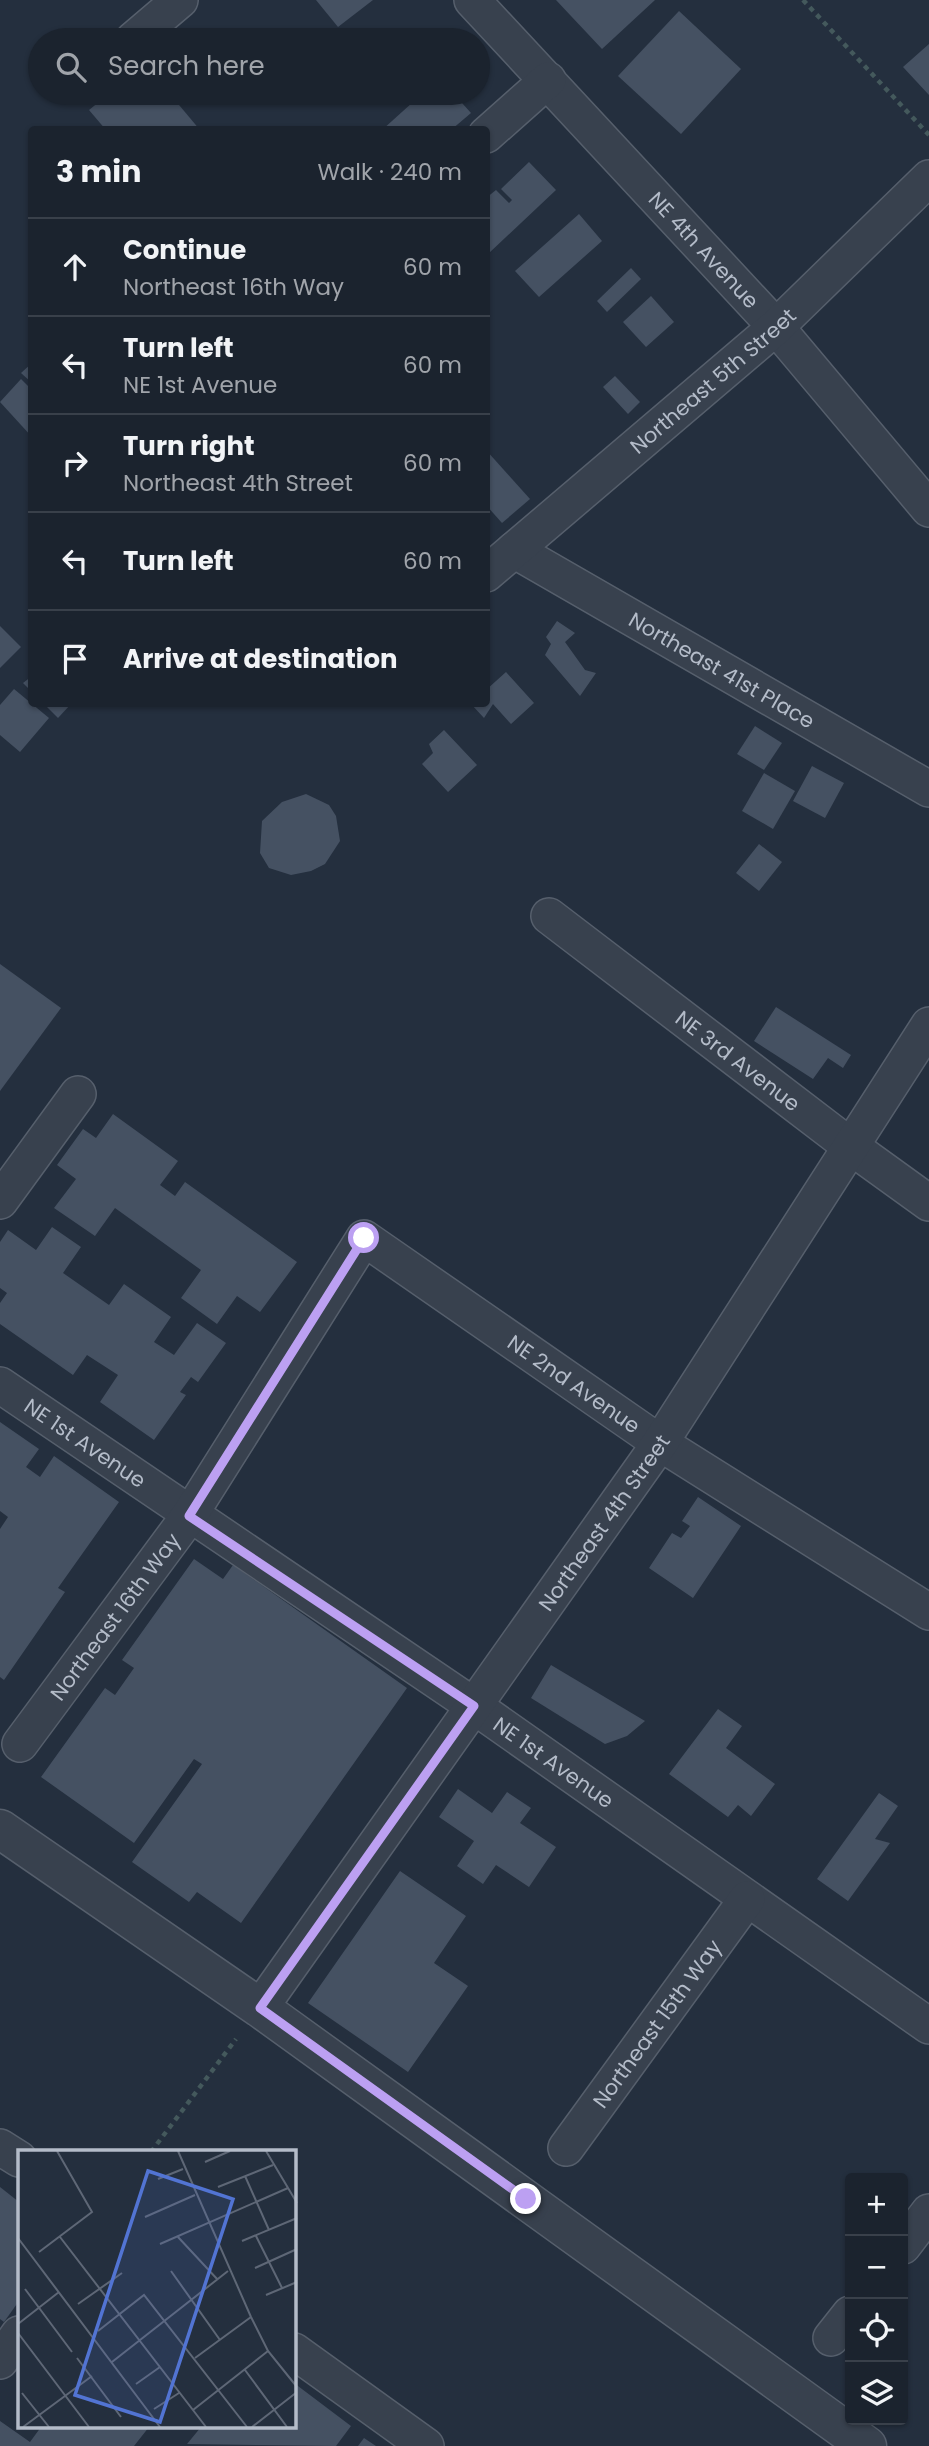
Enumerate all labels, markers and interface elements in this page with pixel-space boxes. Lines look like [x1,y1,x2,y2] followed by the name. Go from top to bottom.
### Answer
[28,28,490,105] search box
[52,48,90,86] icon: search
[108,48,265,84] text: Search here
[56,150,141,193] text: 3 min
[317,156,462,188] text: Walk · 240 m
[642,185,766,315] street label: NE 4th Avenue
[123,232,246,268] text: Continue
[56,248,94,286] icon: ahead
[403,251,462,283] text: 60 m
[123,271,344,303] text: Northeast 16th Way
[623,301,802,460] street label: Northeast 5th Street
[123,330,234,366] text: Turn left
[56,346,94,384] icon: left
[403,349,462,381] text: 60 m
[123,369,277,401] text: NE 1st Avenue
[123,428,255,464] text: Turn right
[56,444,94,482] icon: right
[403,447,462,479] text: 60 m
[123,467,353,499] text: Northeast 4th Street
[56,542,94,580] icon: left
[123,543,234,579] text: Turn left
[403,545,462,577] text: 60 m
[624,605,820,735] street label: Northeast 41st Place
[56,640,94,678] icon: arrive
[123,641,398,677] text: Arrive at destination
[670,1003,807,1118] street label: NE 3rd Avenue
[348,1222,379,1253] route start
[502,1327,646,1440] street label: NE 2nd Avenue
[19,1391,152,1494] street label: NE 1st Avenue
[531,1429,676,1617] street label: Northeast 4th Street
[43,1526,187,1706] street label: Northeast 16th Way
[488,1710,620,1815] street label: NE 1st Avenue
[585,1933,728,2114] street label: Northeast 15th Way
[18,2150,296,2428] inset map
[845,2173,908,2425] map controls
[845,2173,908,2236] button: +
[510,2183,541,2214] route end
[845,2236,908,2299] button: −
[845,2299,908,2362] button: locate
[845,2362,908,2425] button: layers

